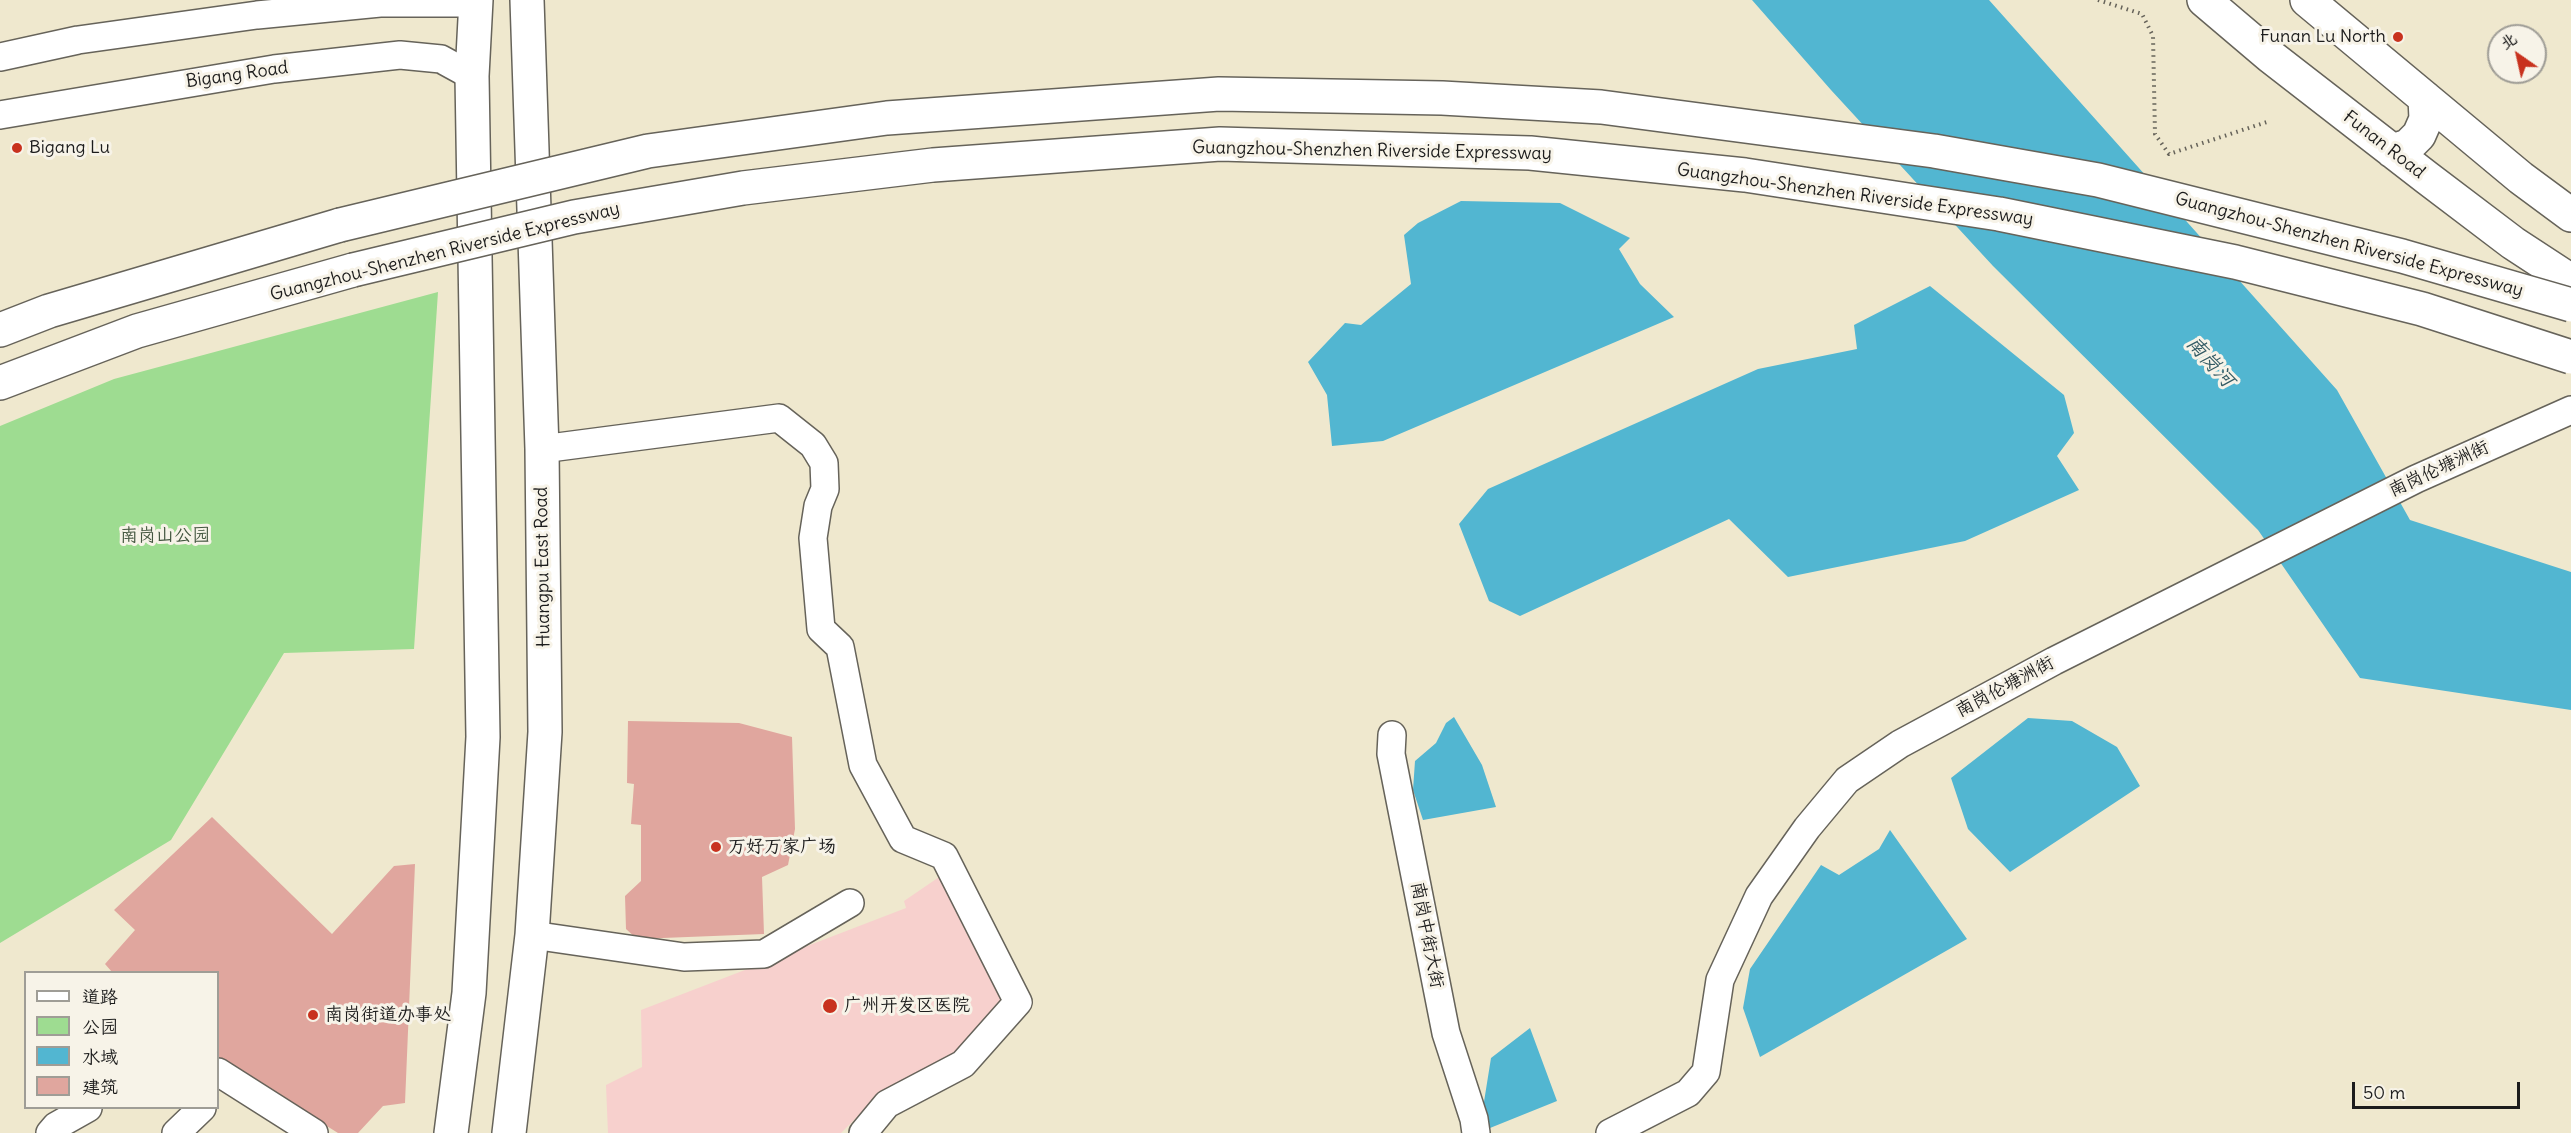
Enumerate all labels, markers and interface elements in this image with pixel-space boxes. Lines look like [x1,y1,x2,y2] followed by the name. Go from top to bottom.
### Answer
[2487,24,2547,84] north arrow
[2260,26,2386,48] place label: Funan Lu North
[2496,28,2520,54] text: 北
[2391,30,2405,44] marker: Funan Lu North
[184,57,290,93] street label: Bigang Road
[2339,106,2429,184] street label: Funan Road
[29,137,110,159] place label: Bigang Lu
[1192,137,1552,165] street label: Guangzhou-Shenzhen Riverside Expressway
[10,141,24,155] marker: Bigang Lu
[1675,159,2035,231] street label: Guangzhou-Shenzhen Riverside Expressway
[2173,188,2525,302] street label: Guangzhou-Shenzhen Riverside Expressway
[268,198,622,306] street label: Guangzhou-Shenzhen Riverside Expressway
[2181,332,2239,392] water label: 南岗河
[2385,436,2493,502] street label: 南岗伦塘洲街
[531,487,555,647] street label: Huangpu East Road
[120,525,210,547] park label: 南岗山公园
[1952,652,2058,722] street label: 南岗伦塘洲街
[728,836,836,858] place label: 万好万家广场
[709,840,723,854] marker: 万好万家广场
[1406,880,1448,990] street label: 南岗中街大街
[24,971,219,1109] legend
[82,985,118,1008] text: 道路
[844,995,970,1017] place label: 广州开发区医院
[821,997,839,1015] marker: 广州开发区医院
[325,1004,451,1026] place label: 南岗街道办事处
[306,1008,320,1022] marker: 南岗街道办事处
[82,1015,118,1038] text: 公园
[82,1045,118,1068] text: 水域
[2355,1070,2523,1108] scale bar
[82,1075,118,1098] text: 建筑
[2363,1081,2405,1104] text: 50 m

